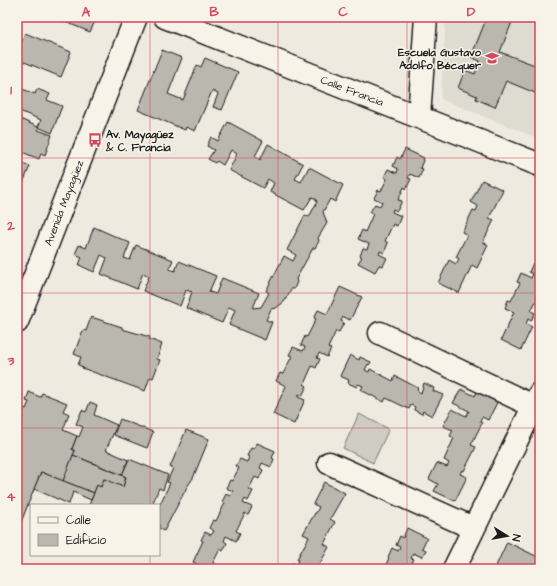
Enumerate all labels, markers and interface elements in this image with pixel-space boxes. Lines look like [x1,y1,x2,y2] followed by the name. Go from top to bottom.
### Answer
[82,3,91,21] text: A
[209,3,219,21] text: B
[338,3,348,21] text: C
[467,3,476,21] text: D
[398,45,482,74] place label: Escuela Gustavo Adolfo Bécquer
[484,50,500,66] school or university icon: Escuela Gustavo Adolfo Bécquer
[318,72,386,110] street label: Calle Francia
[10,81,12,99] text: 1
[105,127,174,155] place label: Av. Mayagüez & C. Francia
[87,132,103,148] bus stop icon: Av. Mayagüez & C. Francia
[41,158,88,248] street label: Avenida Mayagüez
[6,217,15,235] text: 2
[7,352,15,370] text: 3
[7,488,16,506] text: 4
[30,504,160,556] legend
[66,512,91,529] text: Calle
[487,516,527,556] north arrow
[66,532,106,549] text: Edificio
[508,533,524,543] text: N

